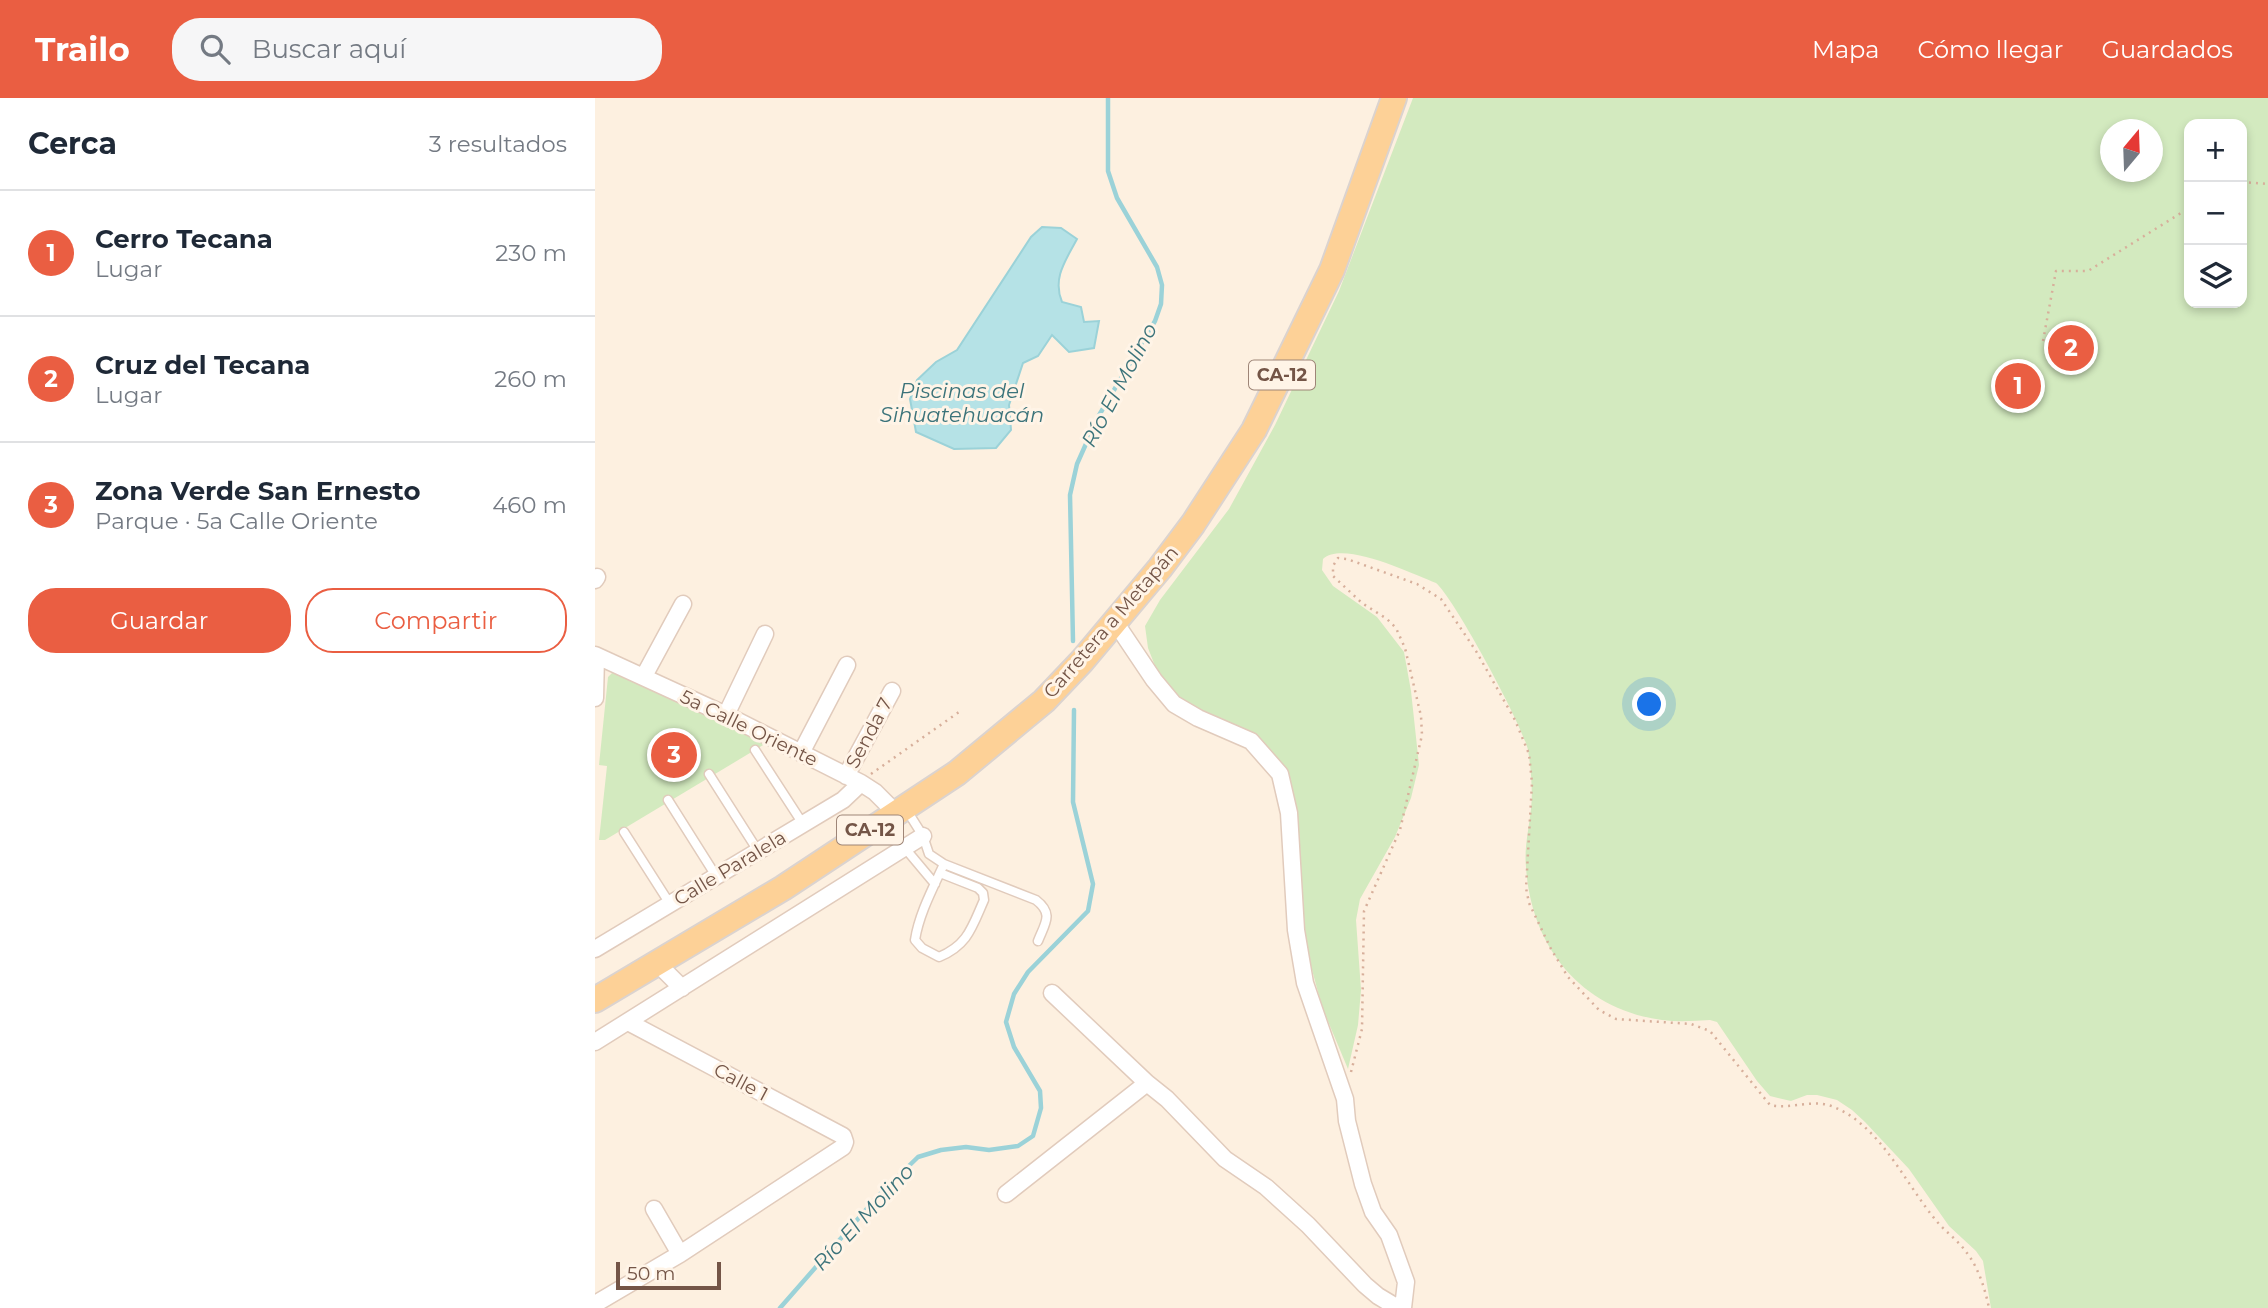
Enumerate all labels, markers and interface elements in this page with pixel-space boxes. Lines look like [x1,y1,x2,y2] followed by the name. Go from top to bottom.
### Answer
[172,18,662,81] search box
[35,29,130,69] text: Trailo
[196,30,234,68] icon: search
[252,33,406,65] text: Buscar aquí
[1812,35,1879,64] text: Mapa
[1917,35,2063,64] text: Cómo llegar
[2101,35,2233,64] text: Guardados
[2100,119,2163,182] north arrow
[2184,119,2247,308] map controls
[2184,119,2247,182] button: +
[28,125,117,162] text: Cerca
[429,130,567,158] text: 3 resultados
[2184,182,2247,245] button: −
[95,223,273,255] text: Cerro Tecana
[46,239,56,267] text: 1
[495,239,567,267] text: 230 m
[2184,245,2247,308] button: layers
[95,255,162,283] text: Lugar
[1076,319,1162,451] water label: Río El Molino
[2048,322,2094,374] pin: 2
[95,349,310,381] text: Cruz del Tecana
[1249,360,1315,390] road number: CA-12
[1995,360,2041,412] pin: 1
[44,365,58,393] text: 2
[494,365,567,393] text: 260 m
[880,378,1044,427] water label: Piscinas del Sihuatehuacán
[95,381,162,409] text: Lugar
[95,475,420,507] text: Zona Verde San Ernesto
[44,491,58,519] text: 3
[492,491,567,519] text: 460 m
[95,507,378,535] text: Parque · 5a Calle Oriente
[1039,541,1183,703] street label: Carretera a Metapán
[28,588,291,653] button: Guardar
[305,588,567,653] button: Compartir
[677,685,821,771] street label: 5a Calle Oriente
[1632,687,1666,721] your location
[841,694,897,772] street label: Senda 7
[651,729,697,781] pin: 3
[837,816,903,844] road number: CA-12
[670,826,790,910] street label: Calle Paralela
[710,1058,772,1106] street label: Calle 1
[807,1159,919,1275] water label: Río El Molino
[616,1259,721,1291] scale bar
[627,1262,675,1285] text: 50 m

